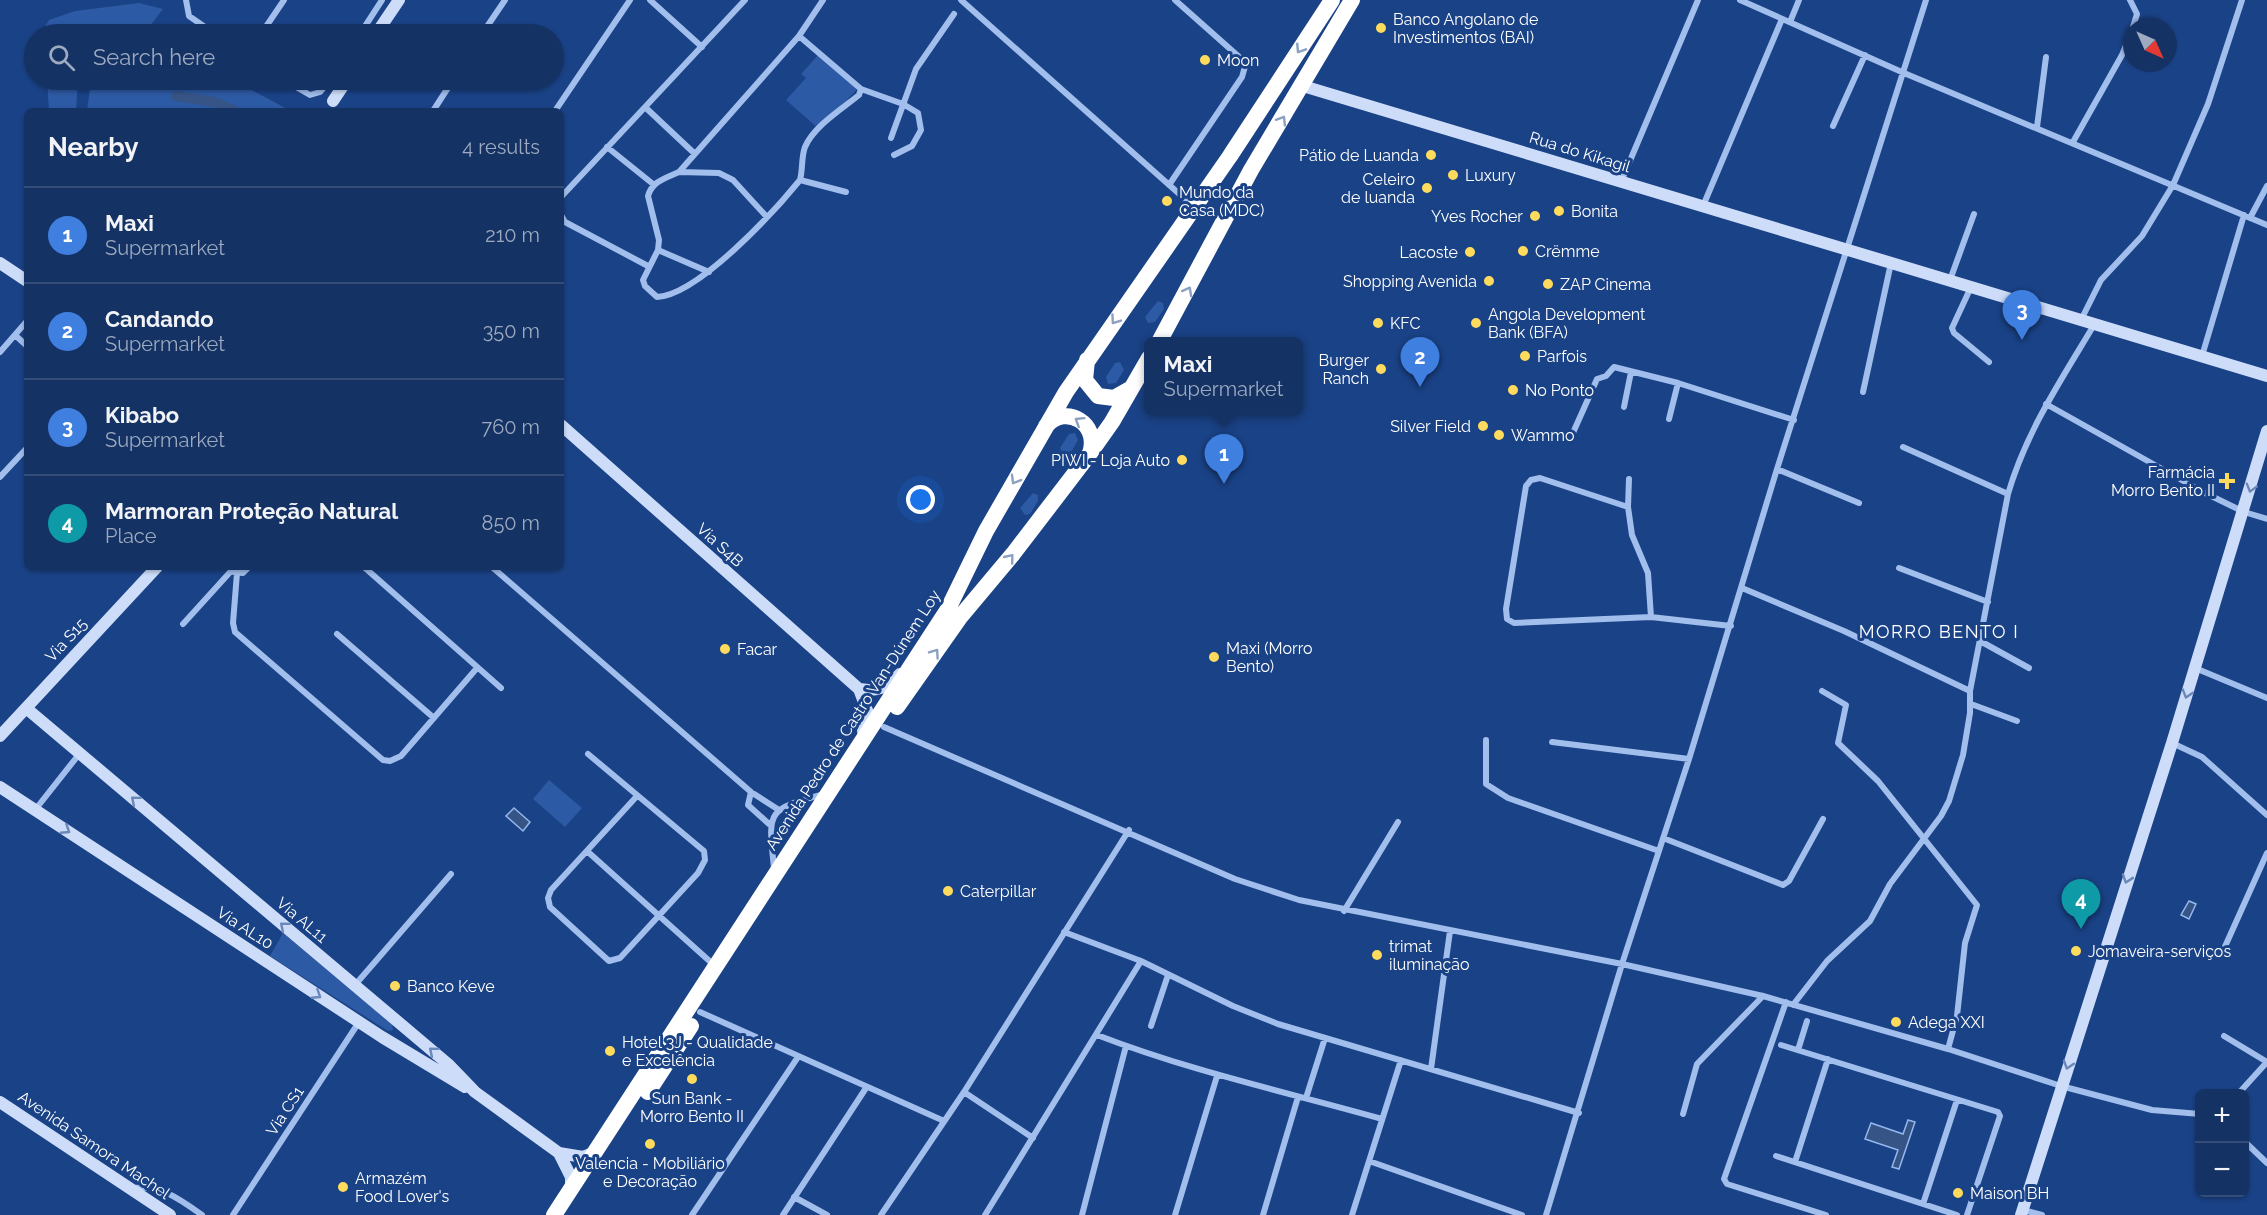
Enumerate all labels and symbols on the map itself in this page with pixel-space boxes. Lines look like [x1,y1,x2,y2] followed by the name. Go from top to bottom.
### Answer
[1393,10,1538,47] place label: Banco Angolano de Investimentos (BAI)
[2123,18,2177,72] north arrow
[1374,21,1388,35] marker: Banco Angolano de Investimentos (BAI)
[1296,42,1307,53] one-way arrow
[1217,51,1259,70] place label: Moon
[1198,53,1212,67] marker: Moon
[1275,116,1287,126] one-way arrow
[1527,128,1634,177] street label: Rua do Kikagil
[1299,146,1419,165] place label: Pátio de Luanda
[1424,148,1438,162] marker: Pátio de Luanda
[1465,166,1516,185] place label: Luxury
[1446,168,1460,182] marker: Luxury
[1341,170,1415,207] place label: Celeiro de luanda
[1420,181,1434,195] marker: Celeiro de luanda
[1179,183,1264,220] place label: Mundo da Casa (MDC)
[1160,194,1174,208] marker: Mundo da Casa (MDC)
[1571,202,1618,221] place label: Bonita
[1552,204,1566,218] marker: Bonita
[1431,207,1523,226] place label: Yves Rocher
[1528,209,1542,223] marker: Yves Rocher
[1535,242,1600,261] place label: Crëmme
[1399,243,1458,262] place label: Lacoste
[1516,244,1530,258] marker: Crëmme
[1463,245,1477,259] marker: Lacoste
[1343,272,1477,291] place label: Shopping Avenida
[1482,274,1496,288] marker: Shopping Avenida
[1560,275,1651,294] place label: ZAP Cinema
[1541,277,1555,291] marker: ZAP Cinema
[1181,287,1192,297] one-way arrow
[2002,290,2042,340] pin: 3
[1488,305,1646,342] place label: Angola Development Bank (BFA)
[1111,313,1122,324] one-way arrow
[1390,314,1420,333] place label: KFC
[1371,316,1385,330] marker: KFC
[1469,316,1483,330] marker: Angola Development Bank (BFA)
[1400,338,1440,387] pin: 2
[1537,347,1587,366] place label: Parfois
[1518,349,1532,363] marker: Parfois
[1319,351,1369,388] place label: Burger Ranch
[1374,362,1388,376] marker: Burger Ranch
[1525,381,1594,400] place label: No Ponto
[1506,383,1520,397] marker: No Ponto
[1075,417,1085,429] one-way arrow
[1390,417,1471,436] place label: Silver Field
[1476,419,1490,433] marker: Silver Field
[1511,426,1575,445] place label: Wammo
[1492,428,1506,442] marker: Wammo
[1204,434,1244,484] pin: 1
[1051,451,1170,470] place label: PIWI - Loja Auto
[1175,453,1189,467] marker: PIWI - Loja Auto
[2111,463,2215,500] place label: Farmácia Morro Bento II
[1011,474,1022,484] one-way arrow
[2220,474,2234,488] marker: Farmácia Morro Bento II
[2246,482,2258,493] one-way arrow
[906,485,935,514] your location
[693,519,747,571] street label: Via S4B
[1003,554,1014,565] one-way arrow
[762,586,945,854] street label: Avenida Pedro de Castro Van-Dúnem Loy
[41,614,91,666] street label: Via S15
[1859,621,2019,642] district label: MORRO BENTO I
[1226,639,1313,676] place label: Maxi (Morro Bento)
[737,640,778,659] place label: Facar
[718,642,732,656] marker: Facar
[928,649,939,660] one-way arrow
[1207,650,1221,664] marker: Maxi (Morro Bento)
[2182,688,2194,699] one-way arrow
[131,796,142,807] one-way arrow
[60,823,71,834] one-way arrow
[2121,873,2134,884] one-way arrow
[2062,880,2100,929] pin: 4
[960,882,1037,901] place label: Caterpillar
[941,884,955,898] marker: Caterpillar
[273,893,331,947] street label: Via AL11
[213,903,277,953] street label: Via AL10
[280,922,291,933] one-way arrow
[1389,937,1470,974] place label: trimat iluminação
[2088,942,2231,961] place label: Jomaveira-serviços
[2069,944,2083,958] marker: Jomaveira-serviços
[1370,948,1384,962] marker: trimat iluminação
[407,977,495,996] place label: Banco Keve
[388,979,402,993] marker: Banco Keve
[311,988,322,999] one-way arrow
[1908,1013,1985,1032] place label: Adega XXI
[1889,1015,1903,1029] marker: Adega XXI
[622,1033,773,1070] place label: Hotel 3J - Qualidade e Excelência
[603,1044,617,1058] marker: Hotel 3J - Qualidade e Excelência
[429,1047,440,1058] one-way arrow
[2063,1059,2075,1070] one-way arrow
[685,1072,699,1086] marker: Sun Bank - Morro Bento II
[262,1083,308,1139] street label: Via CS1
[14,1087,174,1203] street label: Avenida Samora Machel
[640,1089,744,1126] place label: Sun Bank - Morro Bento II
[643,1137,657,1151] marker: Valencia - Mobiliário e Decoração
[575,1154,725,1191] place label: Valencia - Mobiliário e Decoração
[355,1169,450,1206] place label: Armazém Food Lover's
[336,1180,350,1194] marker: Armazém Food Lover's
[1970,1184,2049,1203] place label: Maison BH
[1951,1186,1965,1200] marker: Maison BH

